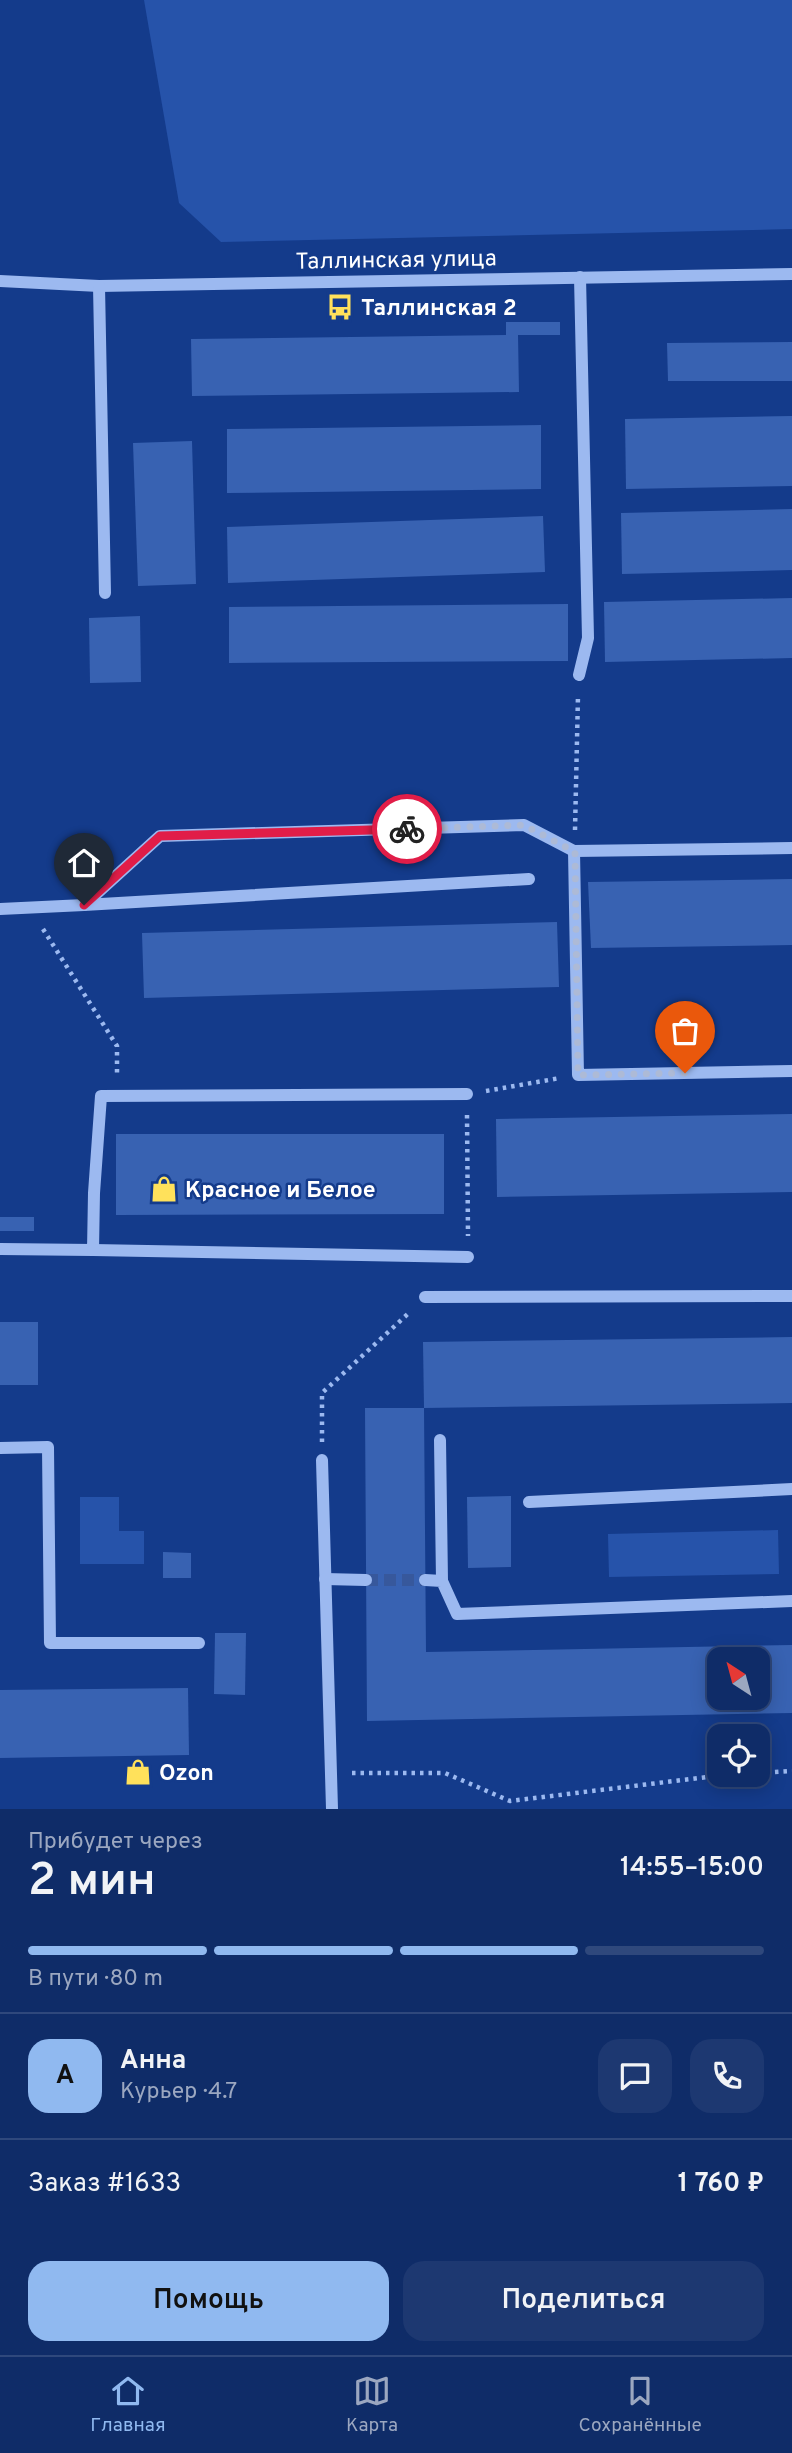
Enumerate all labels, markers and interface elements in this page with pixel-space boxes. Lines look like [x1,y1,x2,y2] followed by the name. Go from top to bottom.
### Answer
[295,245,497,278] street label: Таллинская улица
[325,292,355,322] bus stop icon: Таллинская 2
[361,295,517,324] place label: Таллинская 2
[372,794,442,864] courier
[388,810,426,848] icon: bike
[54,833,114,905] pin
[65,844,103,882] icon: home
[655,1001,715,1073] pin
[666,1012,704,1050] icon: bag
[149,1174,179,1204] shop icon: Красное и Белое
[185,1177,376,1206] place label: Красное и Белое
[707,1647,770,1710] north arrow
[707,1647,770,1787] map controls
[707,1724,770,1787] button: locate
[123,1757,153,1787] shop icon: Ozon
[159,1760,214,1789] place label: Ozon
[28,1828,203,1857] text: Прибудет через
[620,1852,764,1885] text: 14:55–15:00
[28,1853,156,1912] text: 2 мин
[28,1965,163,1994] text: В пути · 80 m
[598,2039,672,2113] button: chat
[690,2039,764,2113] button: phone
[120,2045,186,2078] text: Анна
[56,2060,74,2093] text: А
[120,2078,237,2107] text: Курьер · 4.7
[28,2168,181,2201] text: Заказ #1633
[678,2168,764,2201] text: 1 760 ₽
[28,2261,389,2341] button: Помощь
[403,2261,764,2341] button: Поделиться
[90,2372,166,2438] tab: Главная
[346,2372,398,2438] tab: Карта
[579,2372,702,2438] tab: Сохранённые

